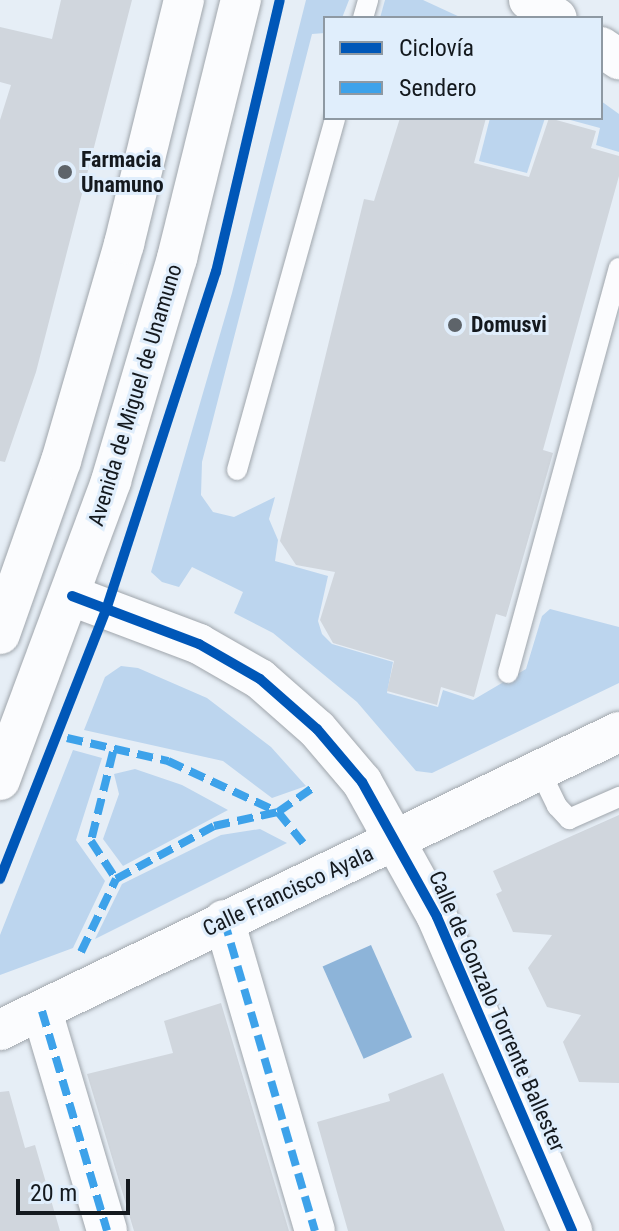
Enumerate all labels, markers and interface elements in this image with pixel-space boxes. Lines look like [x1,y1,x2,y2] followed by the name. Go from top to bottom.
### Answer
[323,16,603,120] legend
[399,34,474,62] text: Ciclovía
[399,74,477,102] text: Sendero
[81,146,164,198] place label: Farmacia Unamuno
[56,163,74,181] marker: Farmacia Unamuno
[83,261,187,529] street label: Avenida de Miguel de Unamuno
[471,312,547,338] place label: Domusvi
[446,316,464,334] marker: Domusvi
[199,840,377,942] street label: Calle Francisco Ayala
[423,866,571,1156] street label: Calle de Gonzalo Torrente Ballester
[20,1163,134,1213] scale bar
[30,1179,77,1207] text: 20 m

